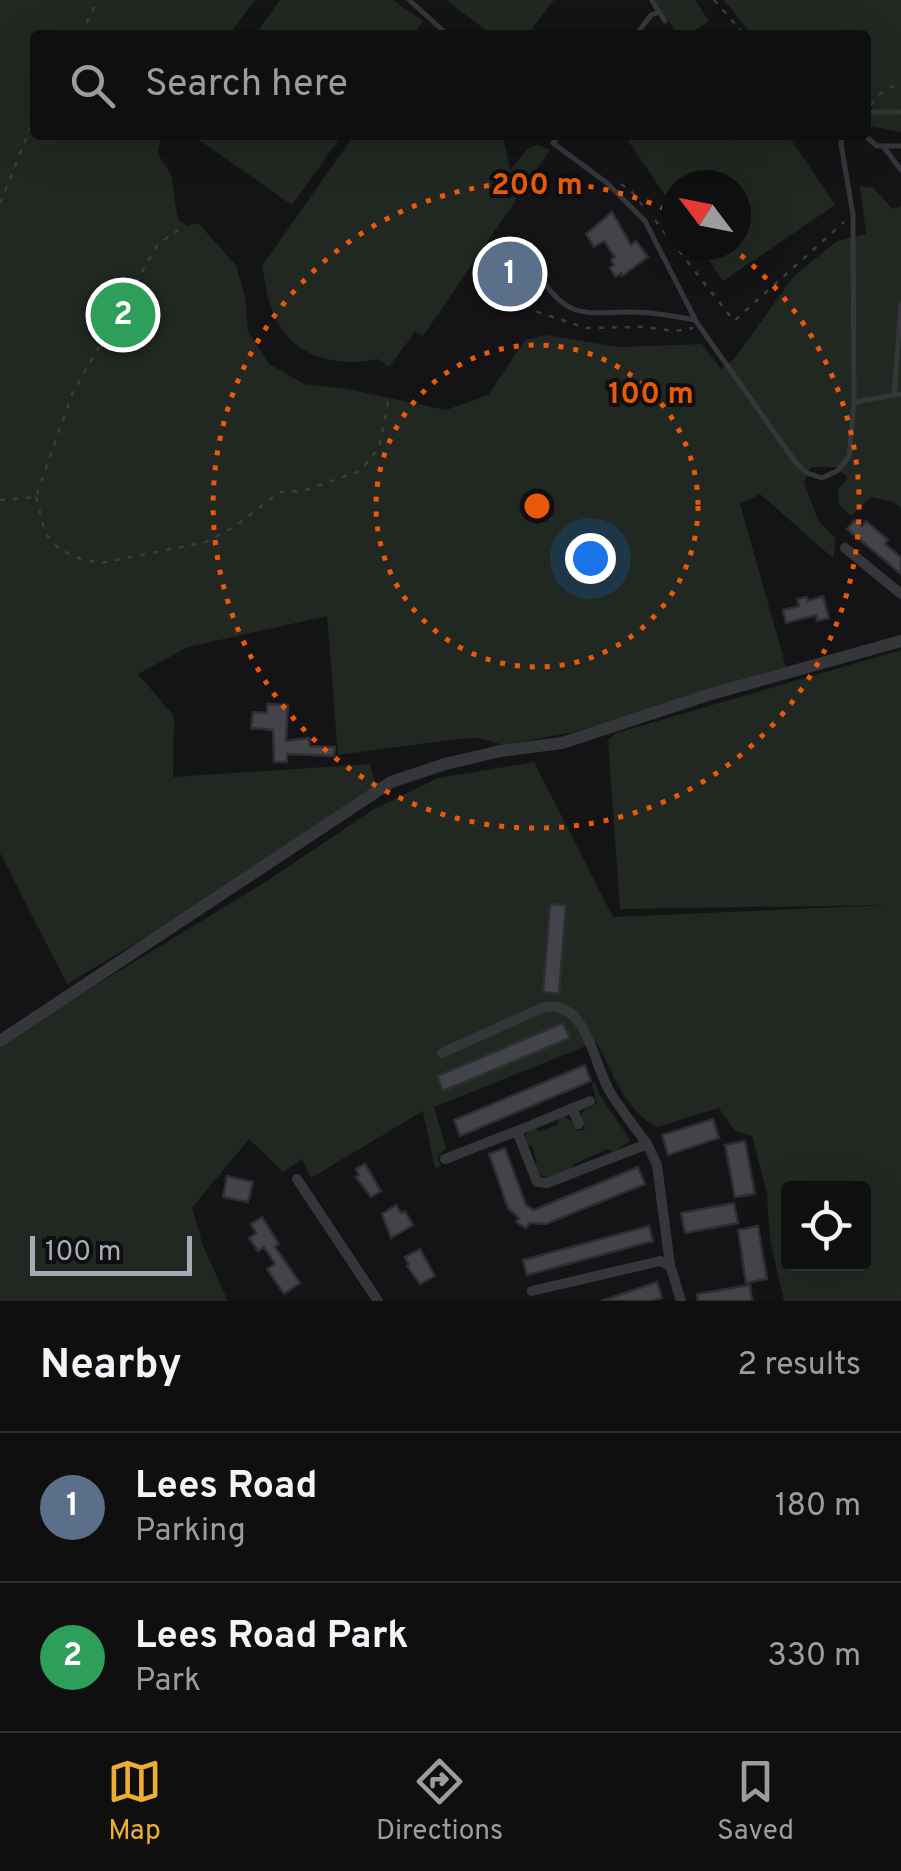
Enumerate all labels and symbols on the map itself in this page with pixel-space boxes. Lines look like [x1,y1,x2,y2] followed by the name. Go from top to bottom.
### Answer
[491,168,583,205] text: 200 m
[661,170,751,260] north arrow
[478,236,542,312] pin: 1
[90,278,156,352] pin: 2
[608,377,694,414] text: 100 m
[519,488,555,524] centre of rings
[565,533,616,584] your location
[30,1231,192,1276] scale bar

